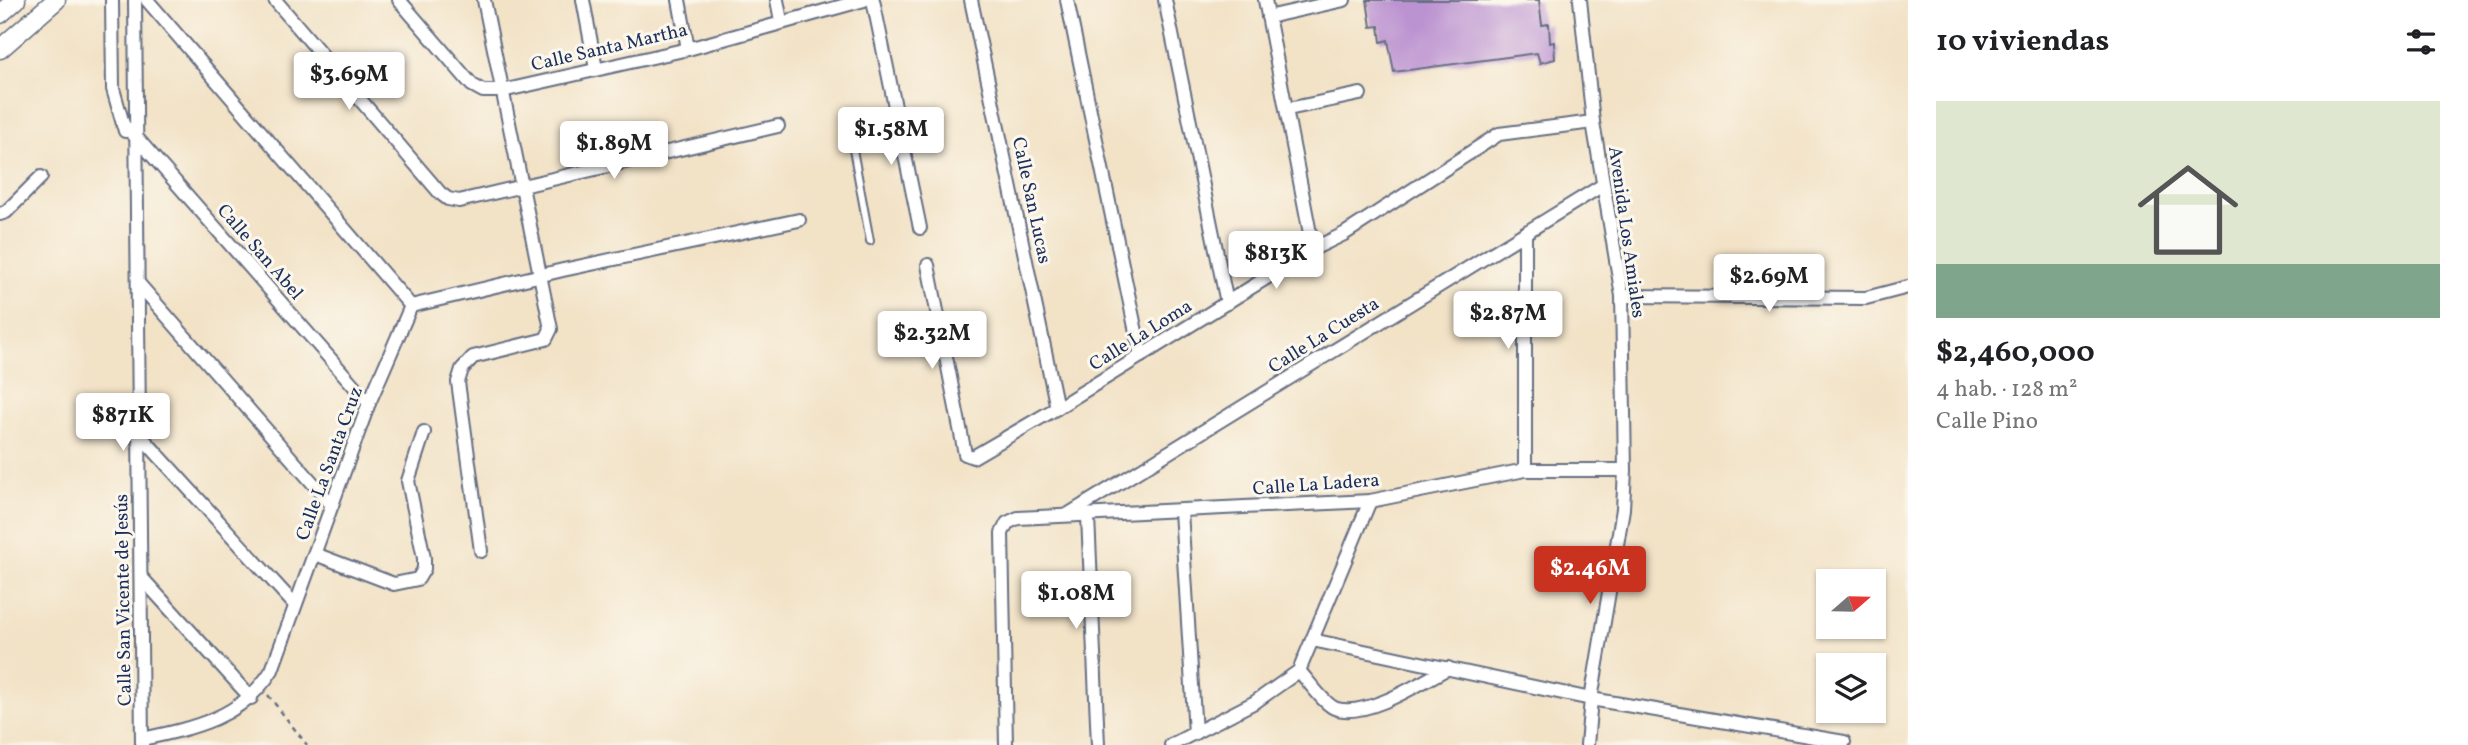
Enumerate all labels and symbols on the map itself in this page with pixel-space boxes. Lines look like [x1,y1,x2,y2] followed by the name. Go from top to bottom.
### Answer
[529,17,690,79] street label: Calle Santa Martha
[292,52,406,112] pin: $3.69M
[834,108,948,167] pin: $1.58M
[557,122,671,181] pin: $1.89M
[1005,135,1057,266] street label: Calle San Lucas
[1601,145,1651,320] street label: Avenida Los Amiales
[210,199,309,306] street label: Calle San Abel
[1227,232,1325,291] pin: $813K
[1712,254,1826,314] pin: $2.69M
[1264,291,1385,380] street label: Calle La Cuesta
[1451,292,1565,351] pin: $2.87M
[1085,294,1198,378] street label: Calle La Loma
[875,312,989,371] pin: $2.32M
[290,383,370,544] street label: Calle La Santa Cruz
[74,393,172,453] pin: $871K
[1252,468,1380,502] street label: Calle La Ladera
[109,494,139,706] street label: Calle San Vicente de Jesús
[1533,546,1647,606] pin: $2.46M
[1816,569,1886,639] north arrow
[1019,572,1133,631] pin: $1.08M

